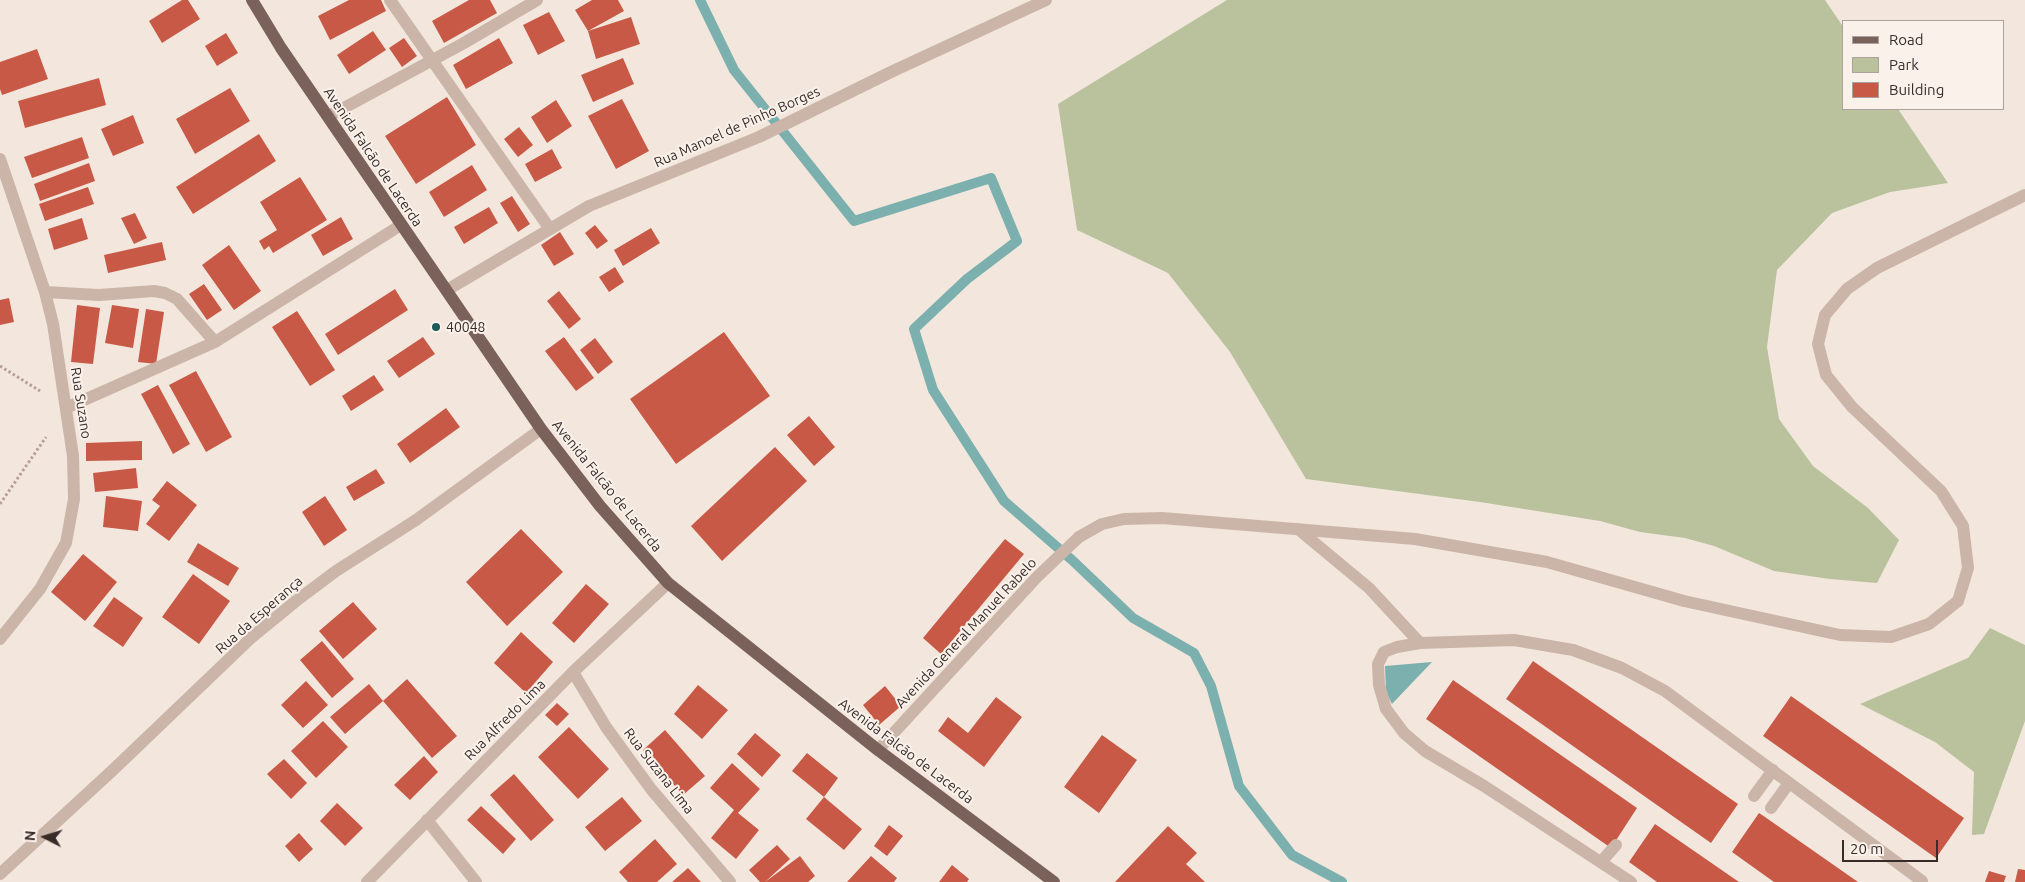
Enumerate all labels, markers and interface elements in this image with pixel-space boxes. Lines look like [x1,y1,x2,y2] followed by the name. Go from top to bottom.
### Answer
[1842,20,2005,110] legend
[1889,31,1924,48] text: Road
[1889,56,1919,73] text: Park
[1889,81,1944,98] text: Building
[651,83,823,171] street label: Rua Manoel de Pinho Borges
[320,84,426,230] street label: Avenida Falcão de Lacerda
[446,319,485,335] place label: 40048
[430,321,442,333] marker: 40048
[67,366,95,440] street label: Rua Suzano
[549,417,665,555] street label: Avenida Falcão de Lacerda
[892,554,1040,712] street label: Avenida General Manuel Rabelo
[212,573,306,657] street label: Rua da Esperança
[461,676,549,764] street label: Rua Alfredo Lima
[835,695,977,807] street label: Avenida Falcão de Lacerda
[620,725,698,817] street label: Rua Suzana Lima
[20,812,70,862] north arrow
[22,830,38,842] text: N
[1845,830,1941,862] scale bar
[1850,840,1883,857] text: 20 m

